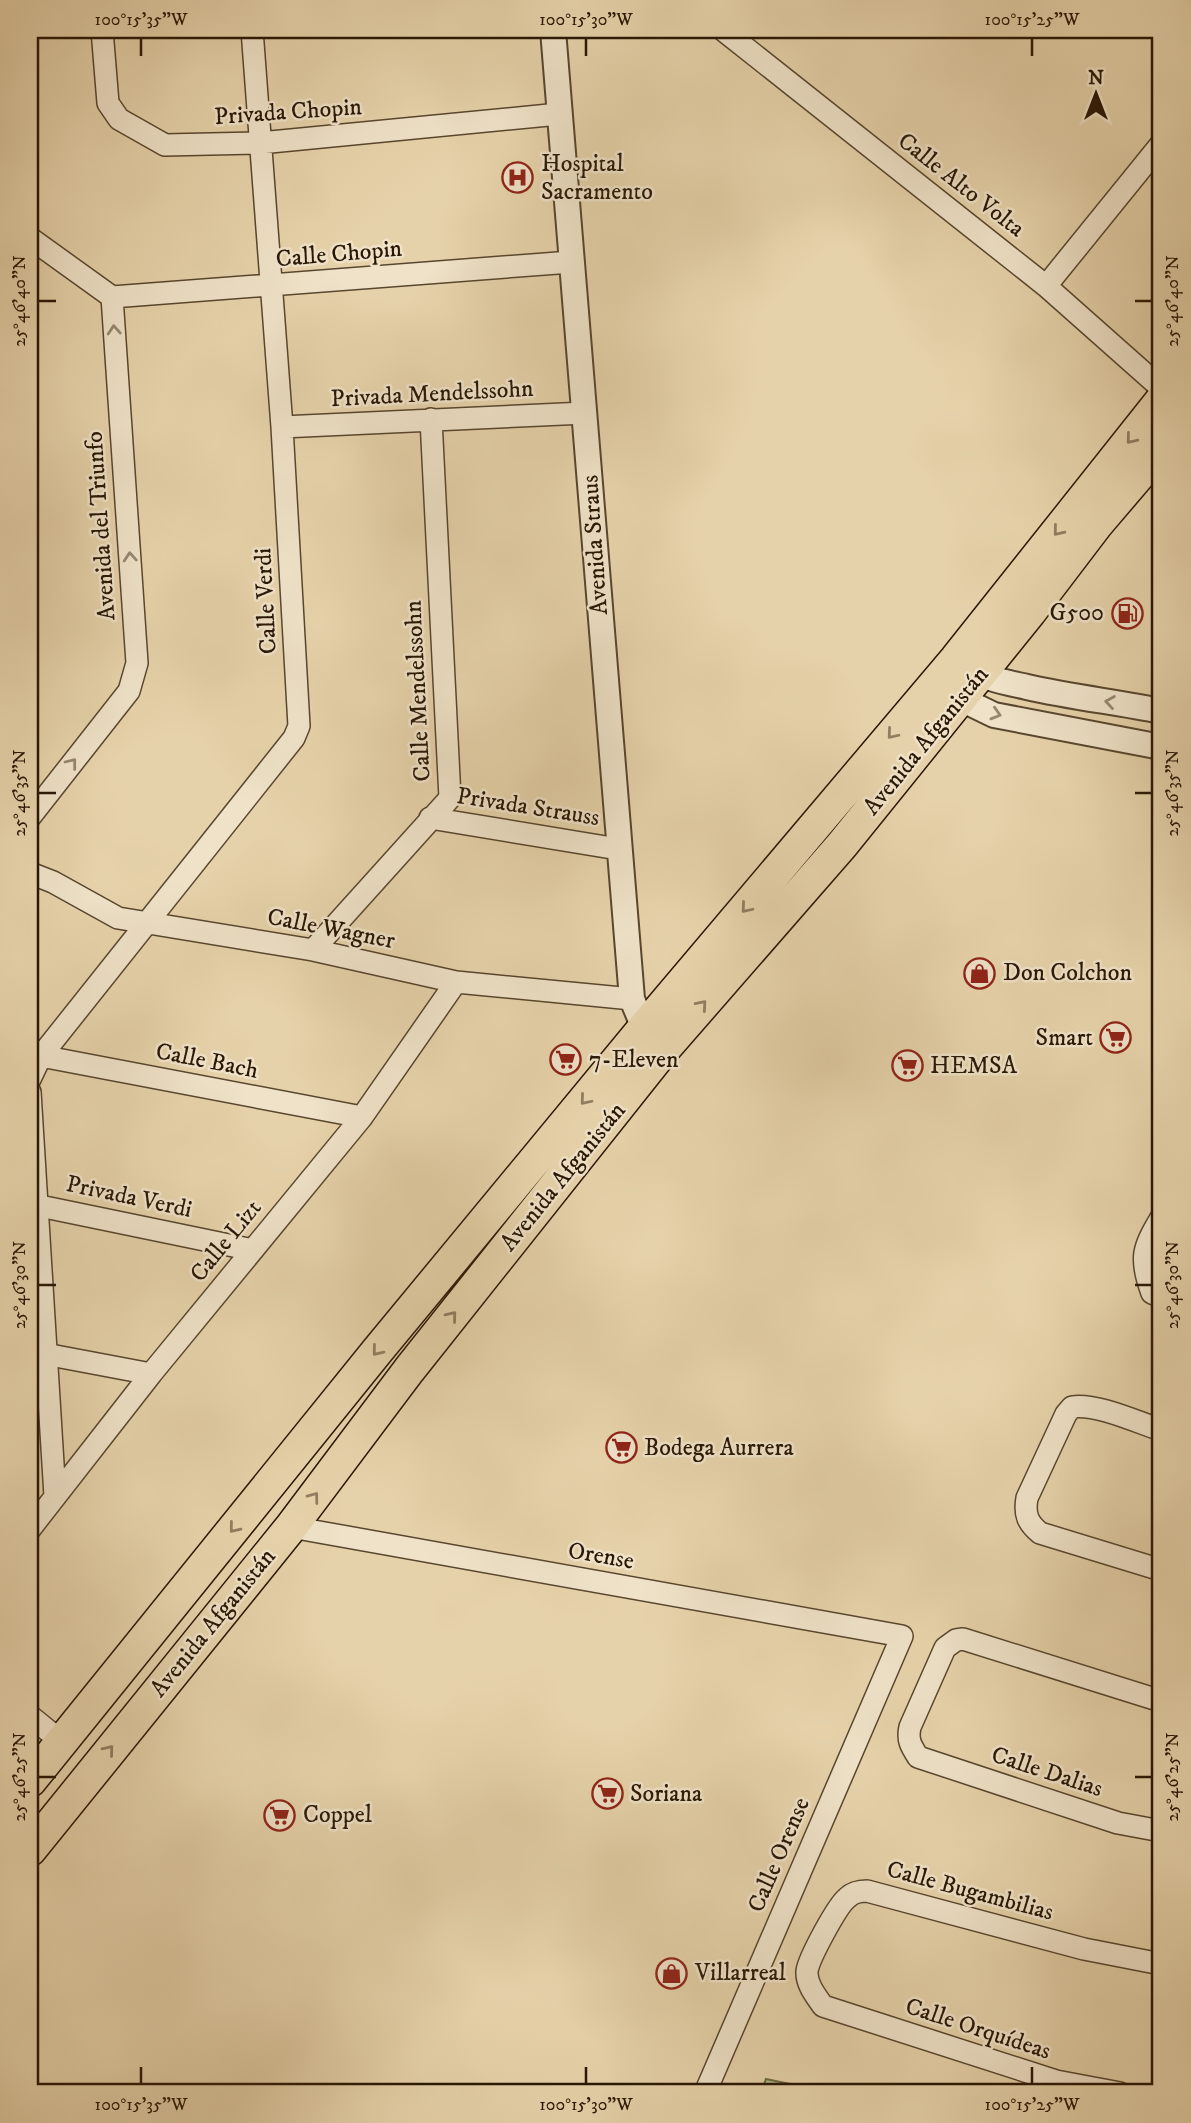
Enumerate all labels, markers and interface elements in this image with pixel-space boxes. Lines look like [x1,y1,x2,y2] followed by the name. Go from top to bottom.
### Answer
[95,9,188,31] text: 100°15'35"W
[539,9,633,31] text: 100°15'30"W
[985,9,1080,31] text: 100°15'25"W
[1062,60,1132,130] north arrow
[1088,67,1104,90] text: N
[213,92,363,132] street label: Privada Chopin
[892,126,1031,244] street label: Calle Alto Volta
[541,149,653,207] place label: Hospital Sacramento
[501,161,535,195] hospital icon: Hospital Sacramento
[275,234,404,274] street label: Calle Chopin
[9,255,31,347] text: 25°46'40"N
[1162,255,1184,347] text: 25°46'40"N
[107,324,122,335] one-way arrow
[330,374,535,414] street label: Privada Mendelssohn
[79,430,123,622] street label: Avenida del Triunfo
[1127,431,1139,444] one-way arrow
[575,474,615,616] street label: Avenida Straus
[1054,522,1066,535] one-way arrow
[248,547,284,655] street label: Calle Verdi
[123,551,138,562] one-way arrow
[1110,596,1144,630] fuel station icon: G500
[1049,598,1104,628] place label: G500
[398,599,438,782] street label: Calle Mendelssohn
[857,660,996,822] street label: Avenida Afganistán
[1104,695,1116,710] one-way arrow
[990,705,1002,720] one-way arrow
[888,726,900,739] one-way arrow
[9,749,31,837] text: 25°46'35"N
[1162,749,1184,837] text: 25°46'35"N
[64,759,77,771] one-way arrow
[454,781,602,833] street label: Privada Strauss
[741,900,754,913] one-way arrow
[265,902,397,956] street label: Calle Wagner
[963,956,997,990] shop icon: Don Colchon
[1003,958,1132,988] place label: Don Colchon
[694,1000,706,1013] one-way arrow
[1099,1021,1133,1055] supermarket icon: Smart
[1036,1023,1093,1053] place label: Smart
[153,1036,261,1086] street label: Calle Bach
[549,1043,583,1077] supermarket icon: 7-Eleven
[589,1045,679,1075] place label: 7-Eleven
[890,1049,924,1083] supermarket icon: HEMSA
[930,1051,1018,1081] place label: HEMSA
[580,1092,593,1104] one-way arrow
[494,1096,633,1258] street label: Avenida Afganistán
[63,1169,195,1225] street label: Privada Verdi
[184,1194,268,1288] street label: Calle Lizt
[9,1241,31,1329] text: 25°46'30"N
[1162,1241,1184,1329] text: 25°46'30"N
[444,1311,456,1324] one-way arrow
[373,1343,386,1355] one-way arrow
[604,1431,638,1465] supermarket icon: Bodega Aurrera
[644,1433,794,1463] place label: Bodega Aurrera
[305,1492,318,1504] one-way arrow
[230,1520,243,1532] one-way arrow
[566,1535,636,1577] street label: Orense
[144,1542,283,1704] street label: Avenida Afganistán
[9,1732,31,1822] text: 25°46'25"N
[1162,1732,1184,1822] text: 25°46'25"N
[988,1740,1106,1804] street label: Calle Dalias
[101,1745,114,1757] one-way arrow
[590,1777,624,1811] supermarket icon: Soriana
[630,1779,703,1809] place label: Soriana
[741,1793,817,1917] street label: Calle Orense
[263,1798,297,1832] supermarket icon: Coppel
[303,1800,373,1830] place label: Coppel
[883,1854,1057,1928] street label: Calle Bugambilias
[655,1956,689,1990] shop icon: Villarreal
[694,1958,787,1988] place label: Villarreal
[901,1991,1055,2067] street label: Calle Orquídeas
[95,2094,188,2116] text: 100°15'35"W
[539,2094,633,2116] text: 100°15'30"W
[985,2094,1080,2116] text: 100°15'25"W

